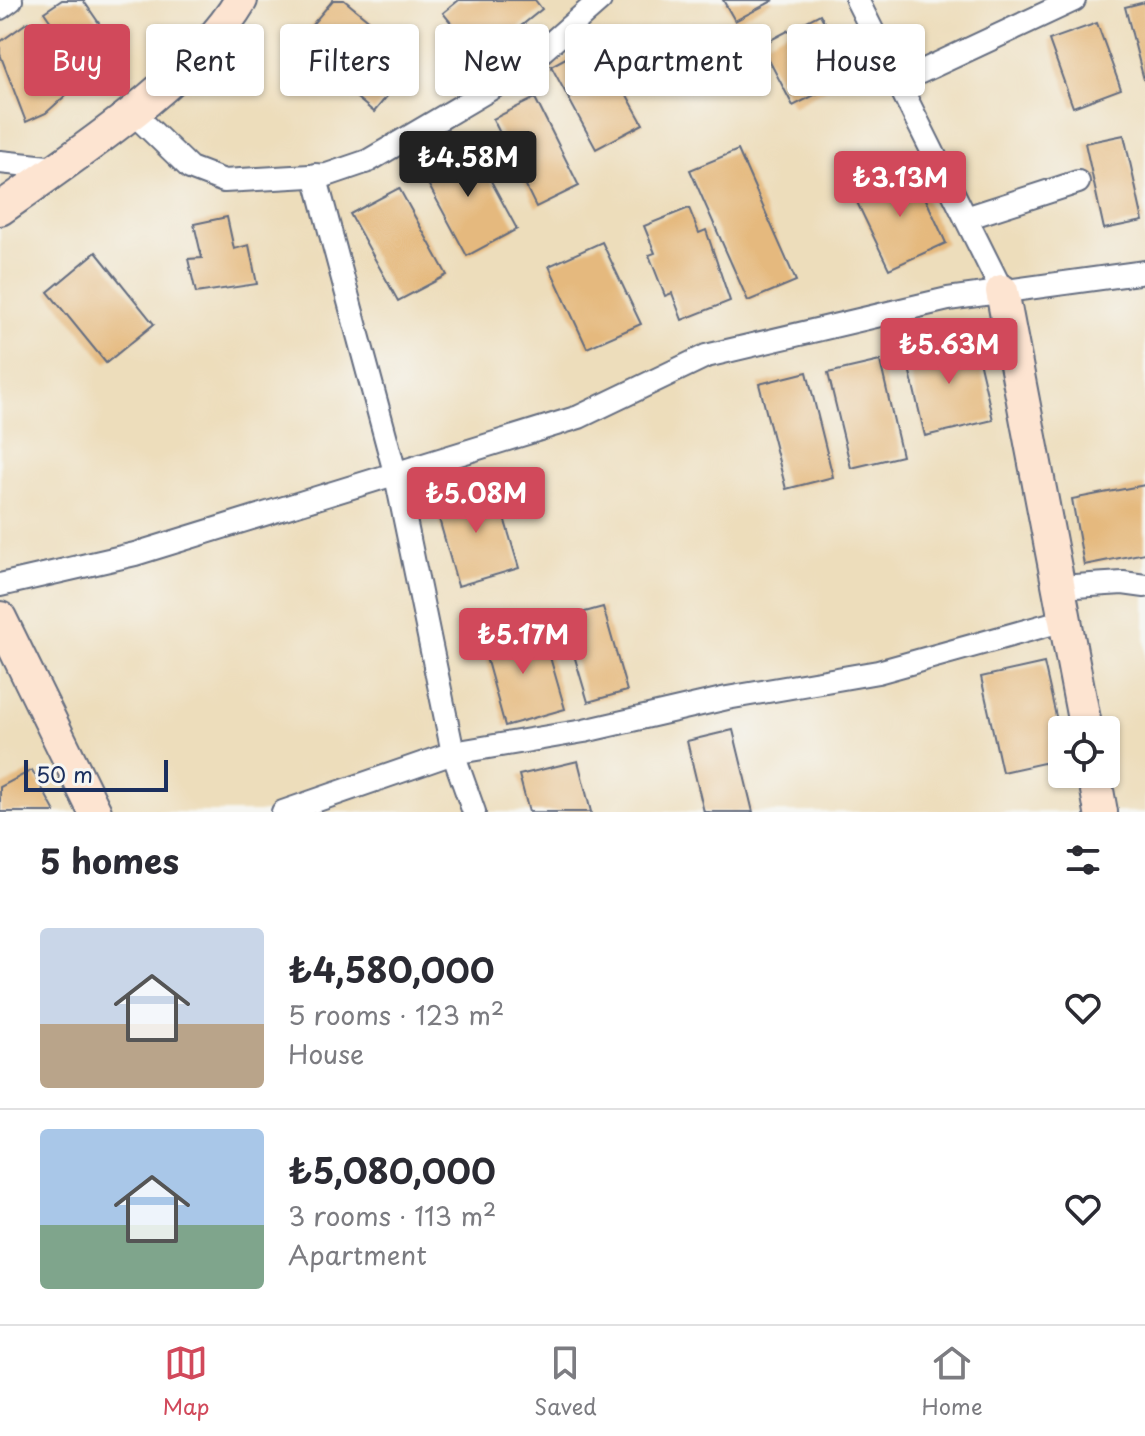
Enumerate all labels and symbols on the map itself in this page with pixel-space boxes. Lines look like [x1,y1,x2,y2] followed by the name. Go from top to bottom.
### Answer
[403,131,533,199] pin: ₺4.58M
[835,151,965,219] pin: ₺3.13M
[884,318,1014,386] pin: ₺5.63M
[411,467,541,535] pin: ₺5.08M
[458,608,588,676] pin: ₺5.17M
[24,756,168,792] scale bar

